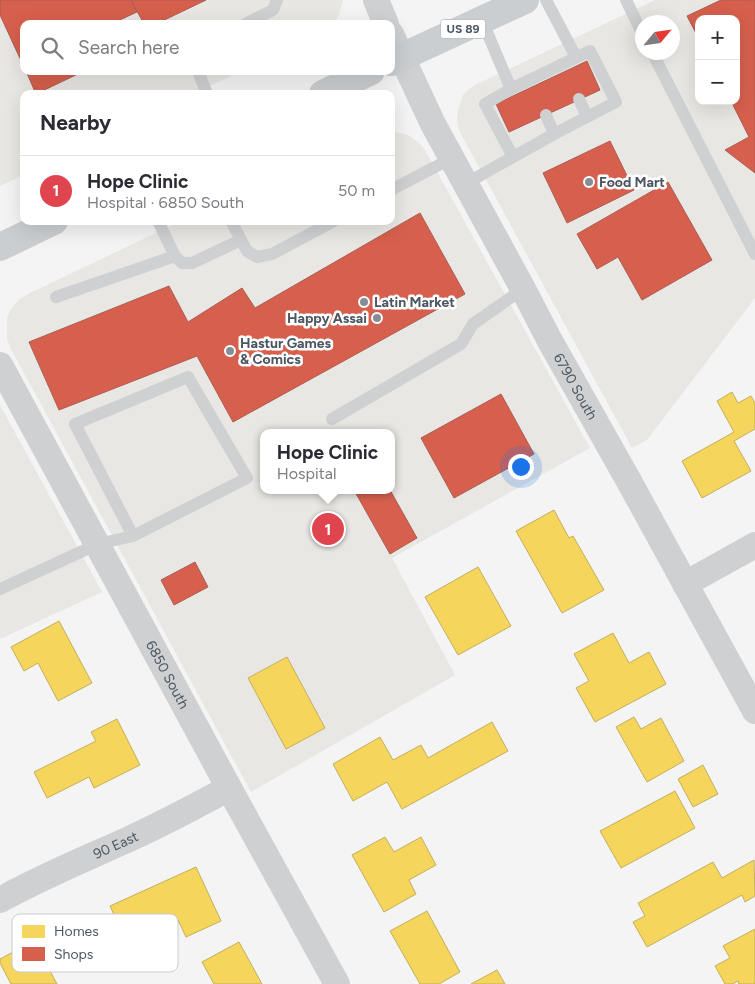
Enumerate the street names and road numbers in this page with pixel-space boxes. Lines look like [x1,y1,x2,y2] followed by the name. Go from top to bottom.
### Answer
[440,20,486,38] road number: US 89
[550,350,601,423] street label: 6790 South
[142,638,192,712] street label: 6850 South
[91,828,141,863] street label: 90 East

